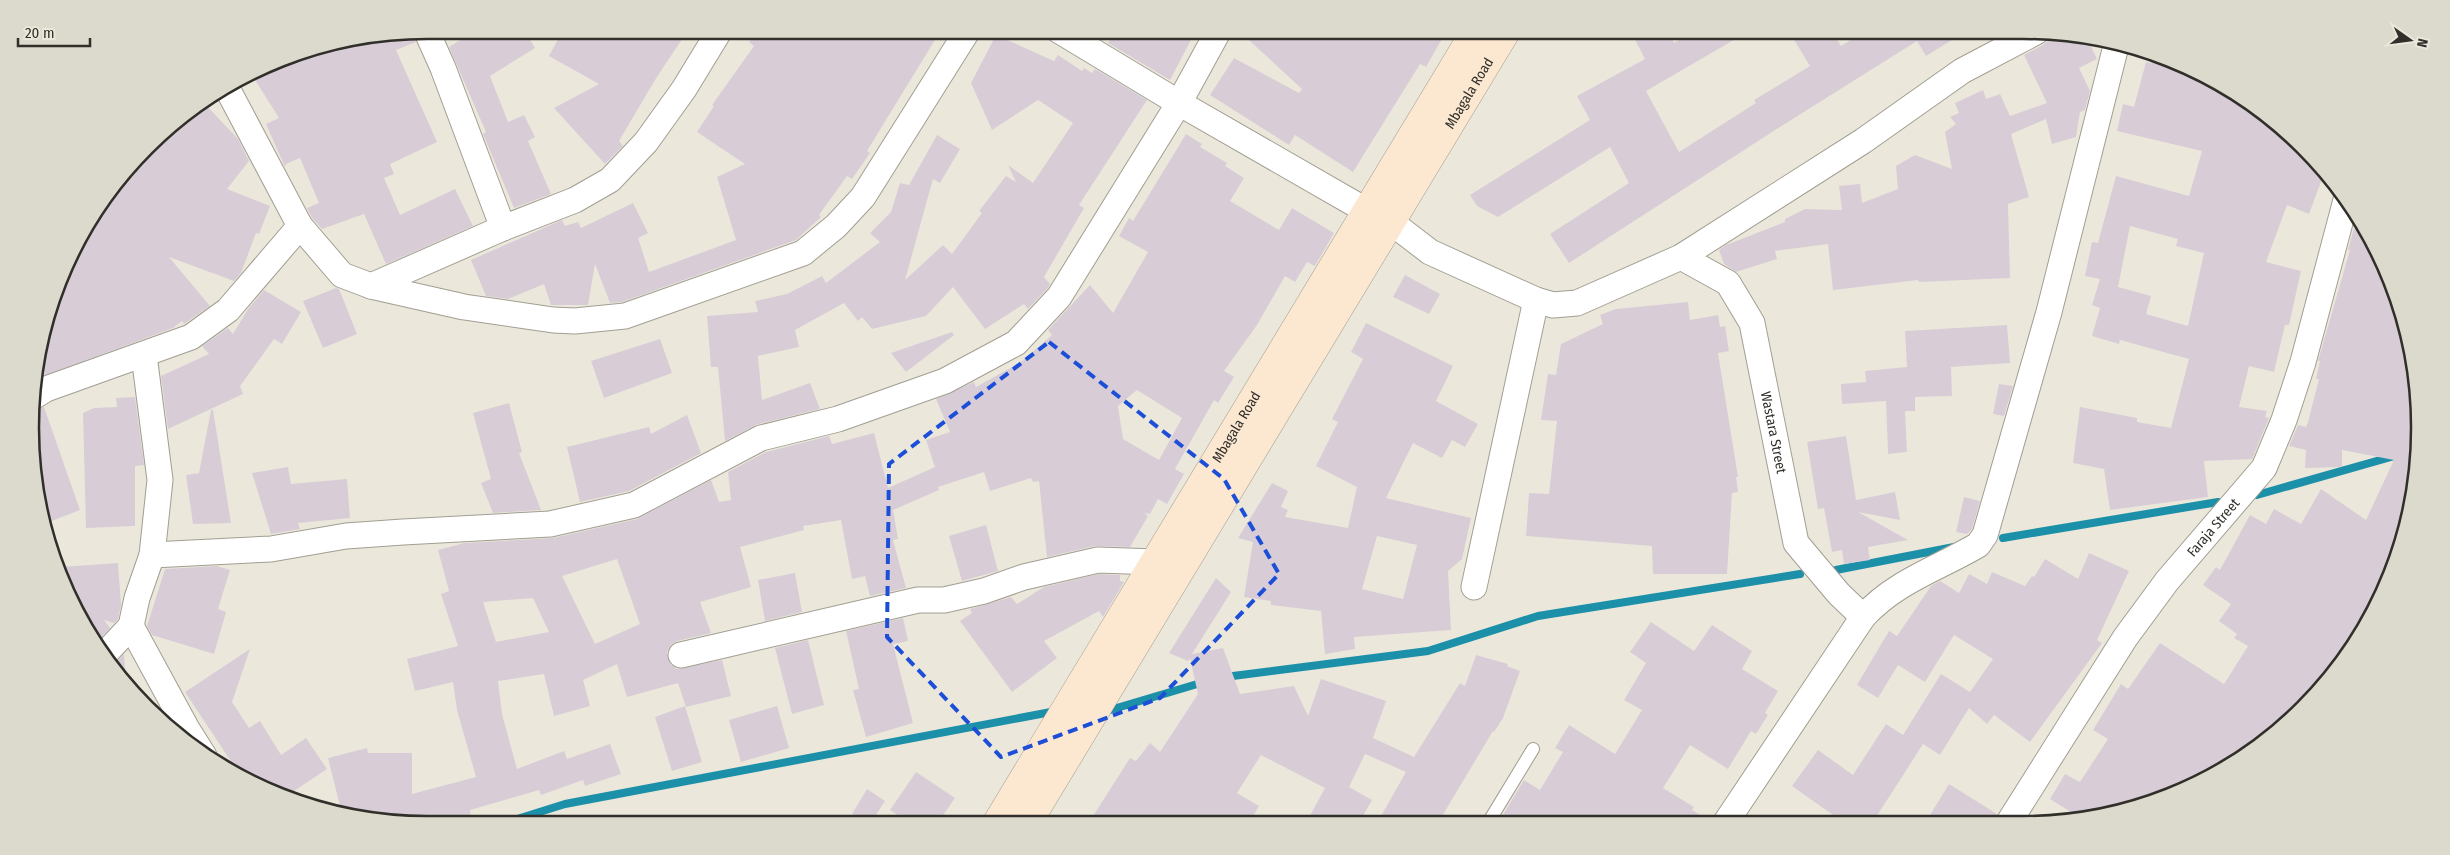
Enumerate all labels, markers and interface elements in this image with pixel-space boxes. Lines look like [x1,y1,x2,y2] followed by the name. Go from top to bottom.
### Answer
[18,15,90,47] scale bar
[2385,15,2435,65] north arrow
[25,24,55,42] text: 20 m
[2413,37,2431,49] text: N
[1441,55,1497,132] street label: Mbagala Road
[1208,388,1264,466] street label: Mbagala Road
[1757,390,1790,475] street label: Wastara Street
[2183,494,2243,560] street label: Faraja Street

